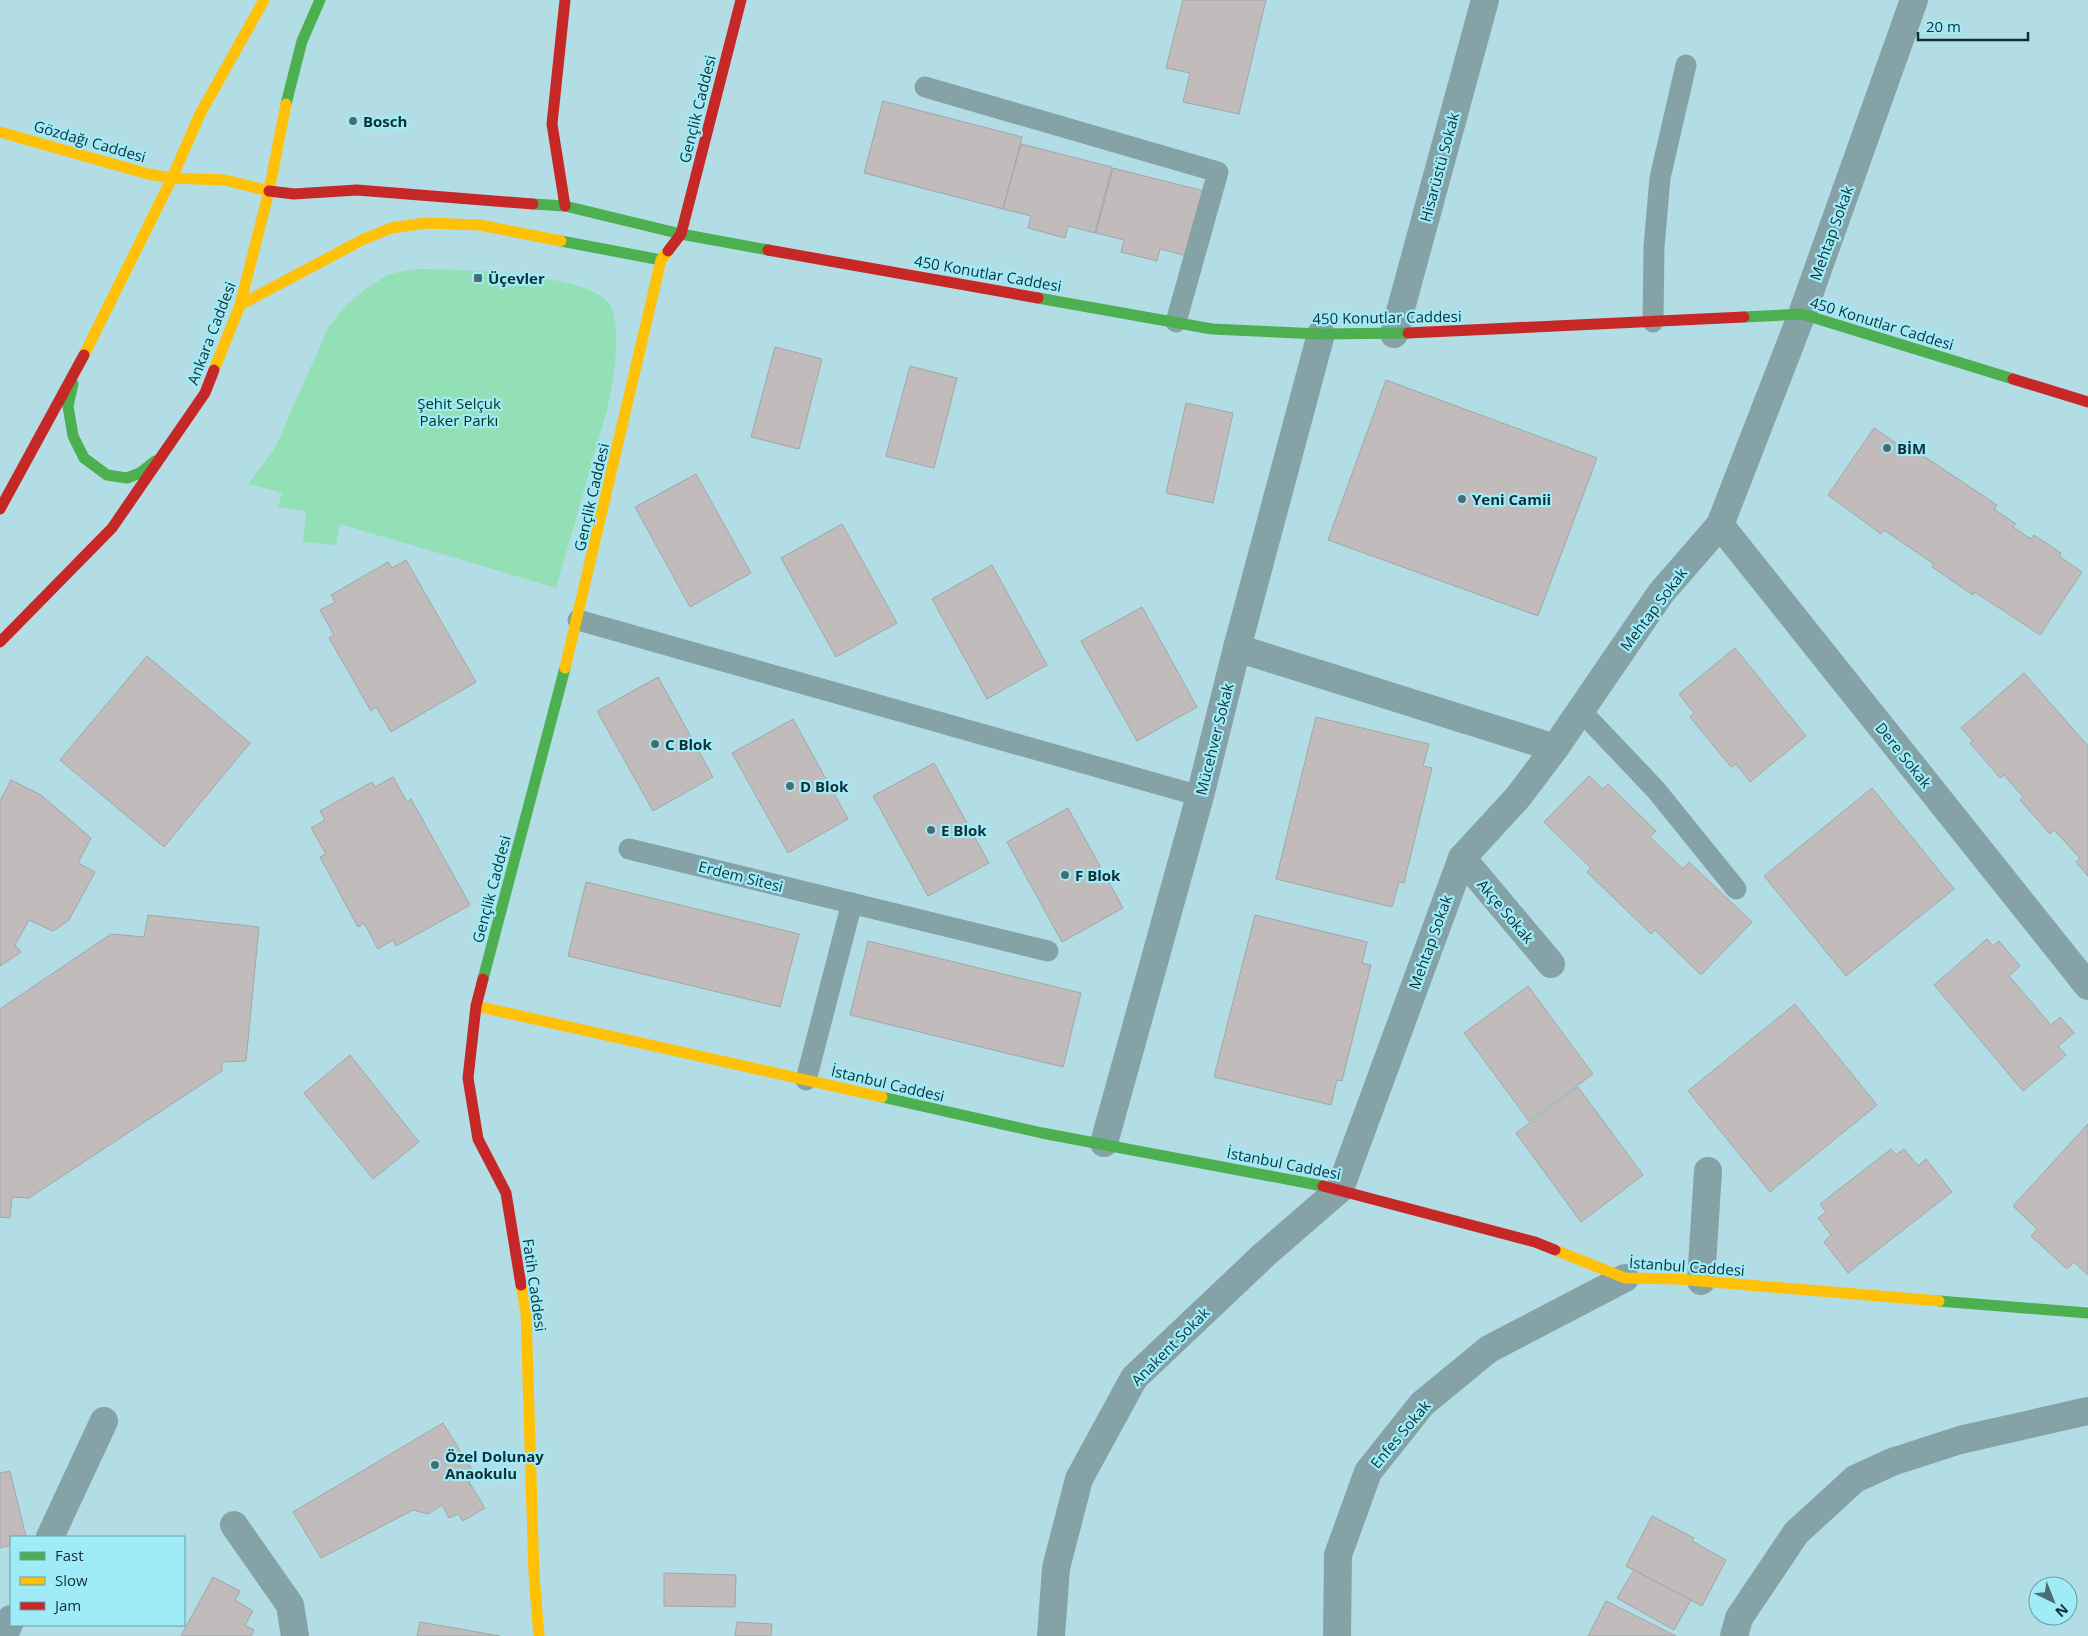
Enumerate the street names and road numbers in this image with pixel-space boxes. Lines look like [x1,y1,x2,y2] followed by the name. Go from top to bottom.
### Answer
[674,53,720,165] street label: Gençlik Caddesi
[1415,110,1463,224] street label: Hisarüstü Sokak
[32,115,148,167] street label: Gözdağı Caddesi
[1805,183,1857,283] street label: Mehtap Sokak
[913,250,1063,296] street label: 450 Konutlar Caddesi
[182,279,240,387] street label: Ankara Caddesi
[1808,292,1956,354] street label: 450 Konutlar Caddesi
[1312,306,1462,328] street label: 450 Konutlar Caddesi
[569,441,613,553] street label: Gençlik Caddesi
[1615,563,1691,655] street label: Mehtap Sokak
[1190,681,1238,797] street label: Mücehver Sokak
[1871,718,1937,792] street label: Dere Sokak
[467,833,515,945] street label: Gençlik Caddesi
[697,856,785,896] street label: Erdem Sitesi
[1473,875,1539,947] street label: Akçe Sokak
[1404,892,1456,992] street label: Mehtap Sokak
[829,1060,947,1106] street label: İstanbul Caddesi
[1225,1142,1343,1184] street label: İstanbul Caddesi
[519,1237,551,1333] street label: Fatih Caddesi
[1629,1252,1745,1280] street label: İstanbul Caddesi
[1126,1302,1214,1390] street label: Anakent Sokak
[1366,1396,1435,1472] street label: Enfes Sokak

